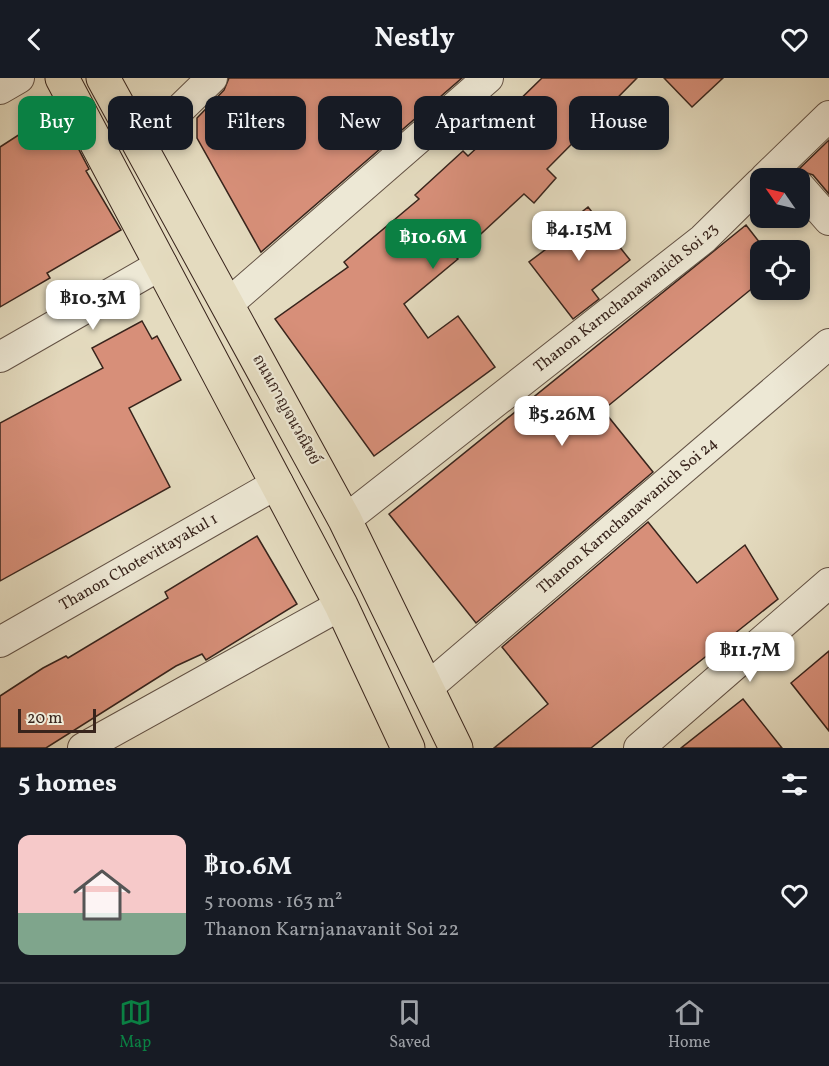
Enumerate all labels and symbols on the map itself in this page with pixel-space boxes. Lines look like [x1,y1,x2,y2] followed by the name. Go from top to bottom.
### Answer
[750,168,810,228] north arrow
[530,211,628,262] pin: ฿4.15M
[384,219,482,270] pin: ฿10.6M
[529,219,723,379] street label: Thanon Karnchanawanich Soi 23
[44,280,142,331] pin: ฿10.3M
[246,351,326,469] street label: ถนนกาญจนวณิชย์
[513,396,611,447] pin: ฿5.26M
[533,433,723,600] street label: Thanon Karnchanawanich Soi 24
[56,509,222,617] street label: Thanon Chotevittayakul 1
[701,632,799,683] pin: ฿11.7M
[18,706,96,734] scale bar

